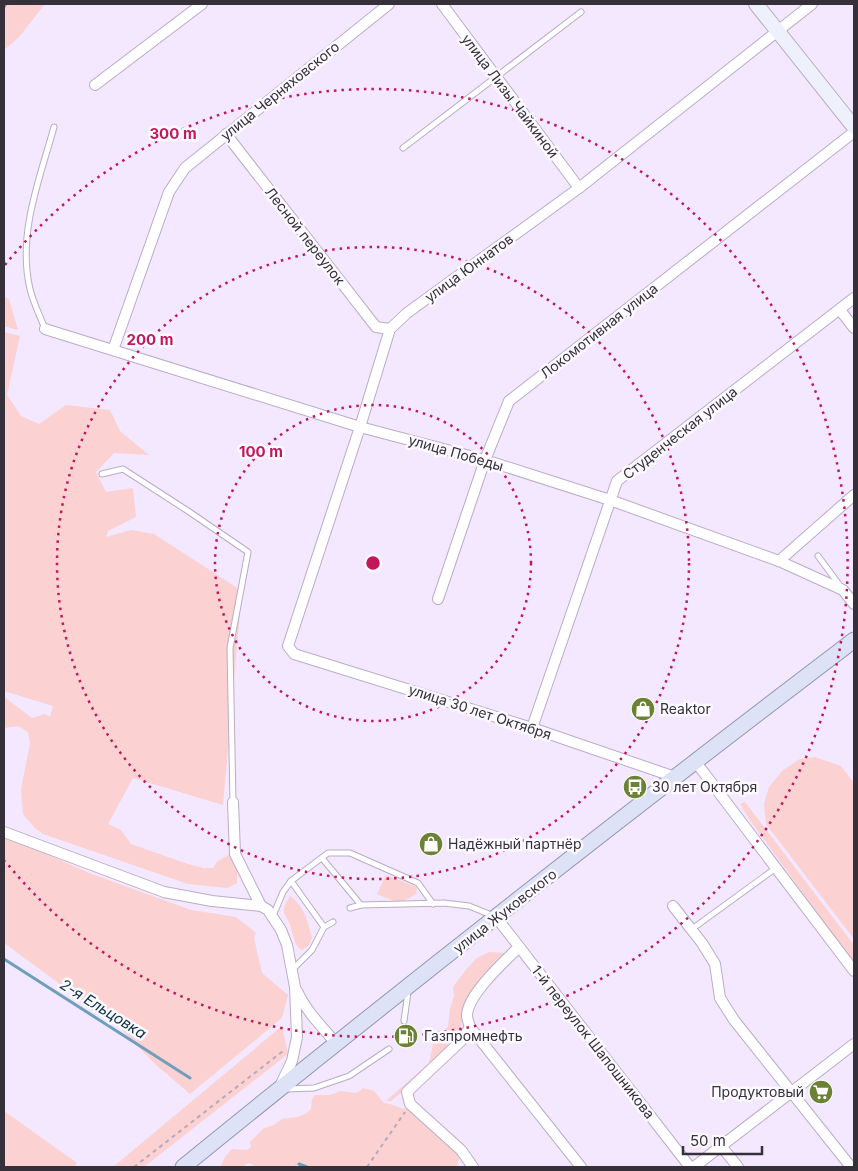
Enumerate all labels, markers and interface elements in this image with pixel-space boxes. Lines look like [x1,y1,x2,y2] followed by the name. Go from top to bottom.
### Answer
[458,31,562,161] street label: улица Лизы Чайкиной
[217,37,342,144] street label: улица Черняховского
[149,124,197,143] text: 300 m
[262,183,349,288] street label: Лесной переулок
[421,230,516,305] street label: улица Юннатов
[537,279,661,382] street label: Локомотивная улица
[127,330,173,349] text: 200 m
[619,383,740,483] street label: Студенческая улица
[407,431,506,474] street label: улица Победы
[239,442,283,461] text: 100 m
[364,554,382,572] centre of rings
[407,680,554,743] street label: улица 30 лет Октября
[630,696,656,722] shop icon: Reaktor
[660,700,711,717] place label: Reaktor
[622,774,648,800] bus stop icon: 30 лет Октября
[652,778,757,795] place label: 30 лет Октября
[418,831,444,857] shop icon: Надёжный партнёр
[448,835,581,852] place label: Надёжный партнёр
[450,865,560,956] street label: улица Жуковского
[528,962,659,1122] street label: 1-й переулок Шапошникова
[57,974,150,1043] water label: 2-я Ельцовка
[393,1023,419,1049] fuel station icon: Газпромнефть
[424,1027,523,1044] place label: Газпромнефть
[808,1079,834,1105] supermarket icon: Продуктовый
[711,1083,804,1100] place label: Продуктовый
[683,1124,762,1156] scale bar
[690,1131,726,1150] text: 50 m

